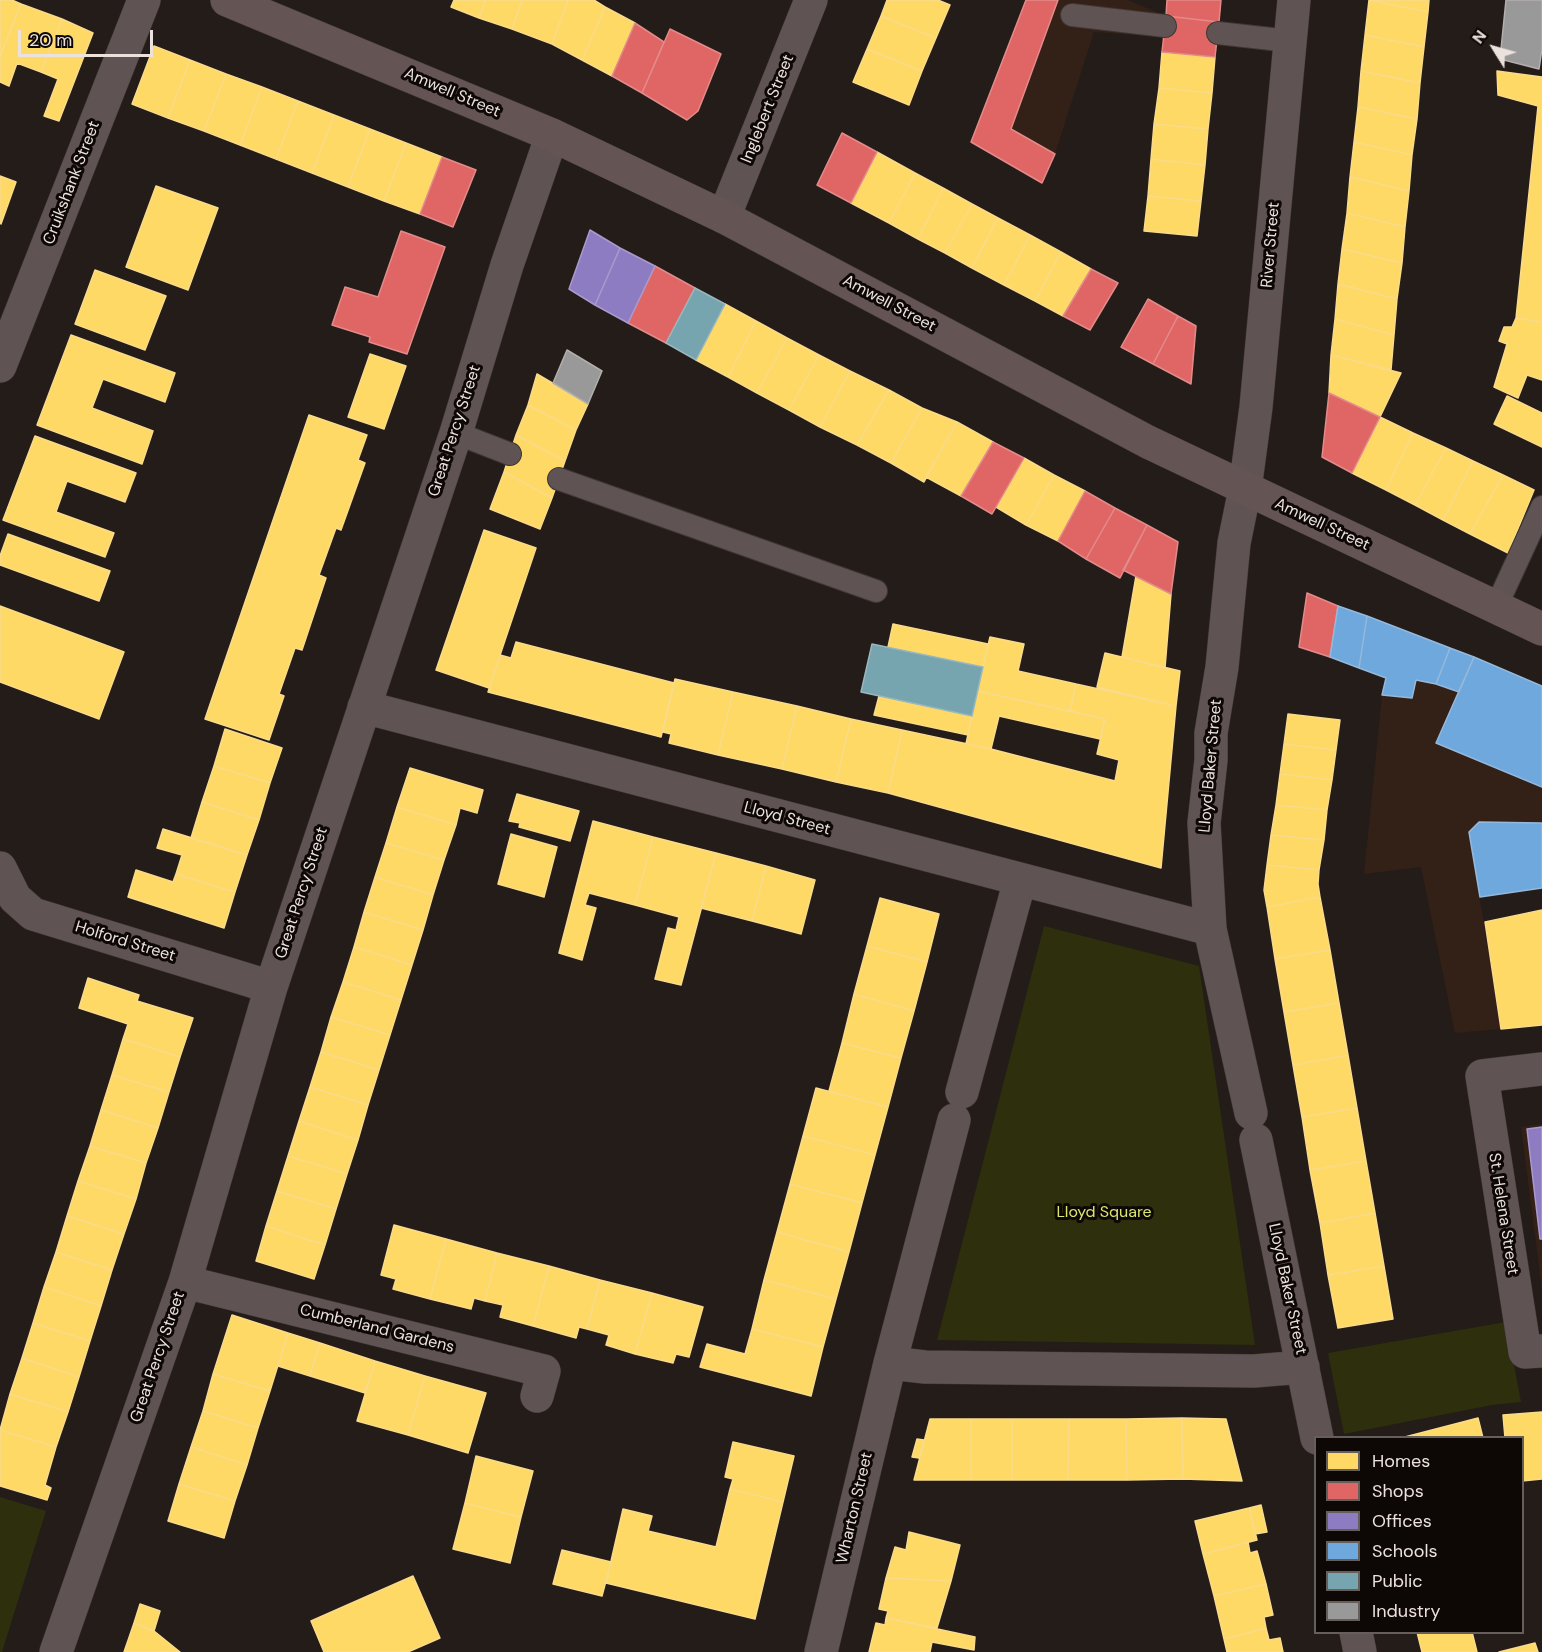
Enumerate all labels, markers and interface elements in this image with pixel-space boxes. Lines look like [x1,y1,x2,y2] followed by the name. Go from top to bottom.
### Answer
[21,18,156,56] scale bar
[1464,18,1524,78] north arrow
[1467,26,1491,48] text: N
[29,28,72,52] text: 20 m
[737,52,799,166] street label: Inglebert Street
[401,64,503,122] street label: Amwell Street
[40,119,104,247] street label: Cruikshank Street
[1258,201,1284,289] street label: River Street
[839,271,939,337] street label: Amwell Street
[425,363,485,499] street label: Great Percy Street
[1271,495,1373,555] street label: Amwell Street
[1196,699,1226,833] street label: Lloyd Baker Street
[742,798,832,840] street label: Lloyd Street
[272,825,332,961] street label: Great Percy Street
[73,918,177,966] street label: Holford Street
[1484,1152,1522,1276] street label: St. Helena Street
[1056,1203,1152,1223] park label: Lloyd Square
[1264,1222,1310,1356] street label: Lloyd Baker Street
[127,1289,189,1425] street label: Great Percy Street
[298,1301,456,1357] street label: Cumberland Gardens
[1314,1436,1524,1634] legend
[1372,1449,1430,1473] text: Homes
[833,1450,877,1566] street label: Wharton Street
[1372,1479,1424,1503] text: Shops
[1372,1509,1432,1533] text: Offices
[1372,1539,1437,1563] text: Schools
[1372,1569,1423,1593] text: Public
[1372,1599,1441,1623] text: Industry

